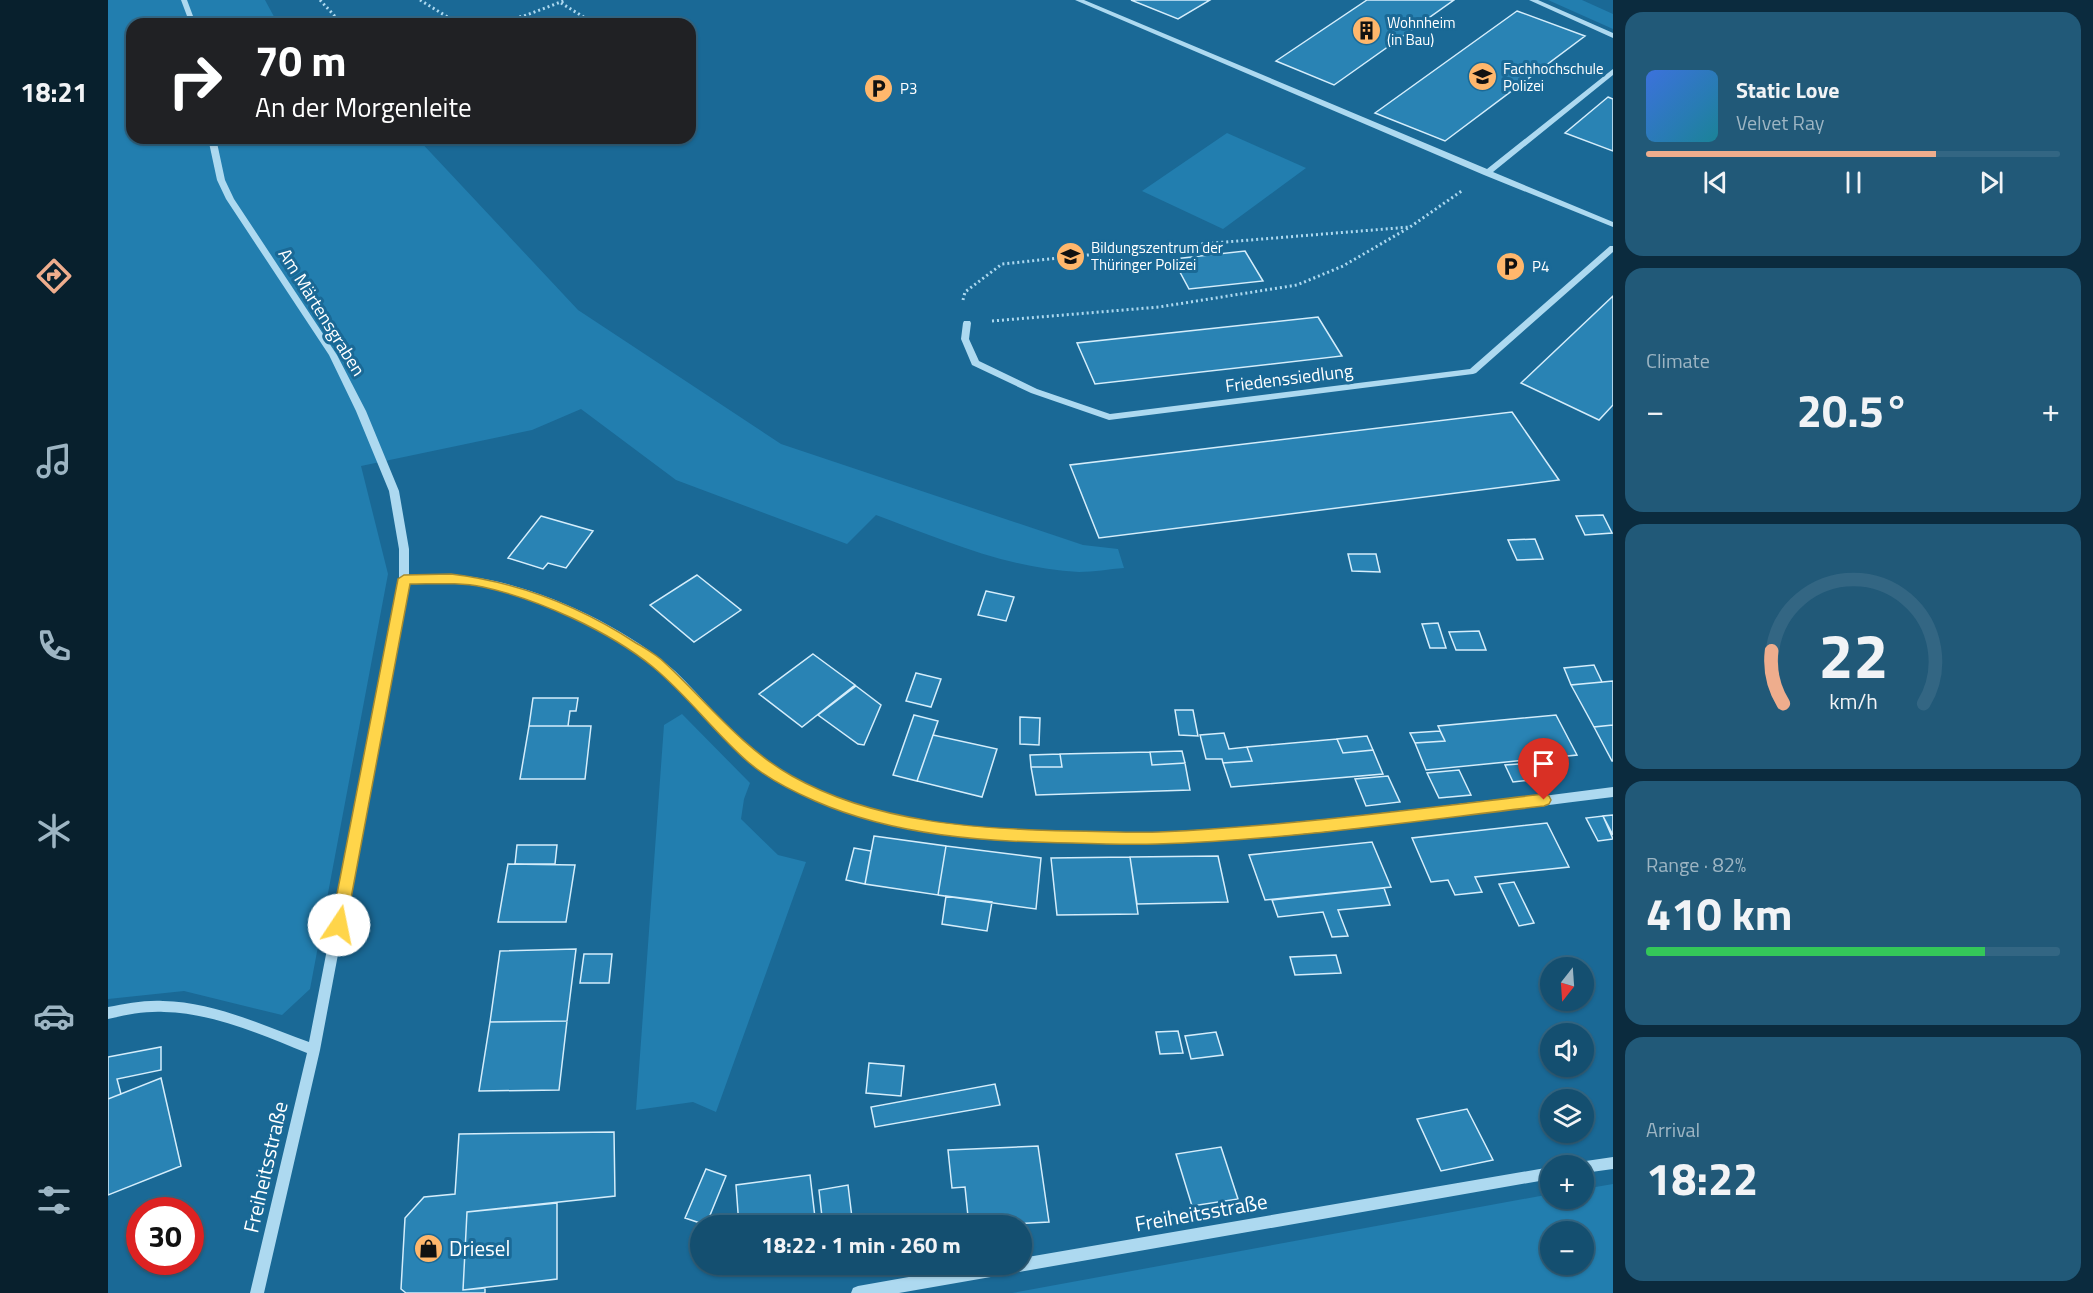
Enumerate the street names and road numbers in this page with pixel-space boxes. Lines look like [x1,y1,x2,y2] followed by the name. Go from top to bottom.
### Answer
[272,243,372,381] street label: Am Märtensgraben
[1224,357,1354,399] street label: Friedenssiedlung
[234,1098,296,1236] street label: Freiheitsstraße
[1132,1185,1270,1239] street label: Freiheitsstraße

